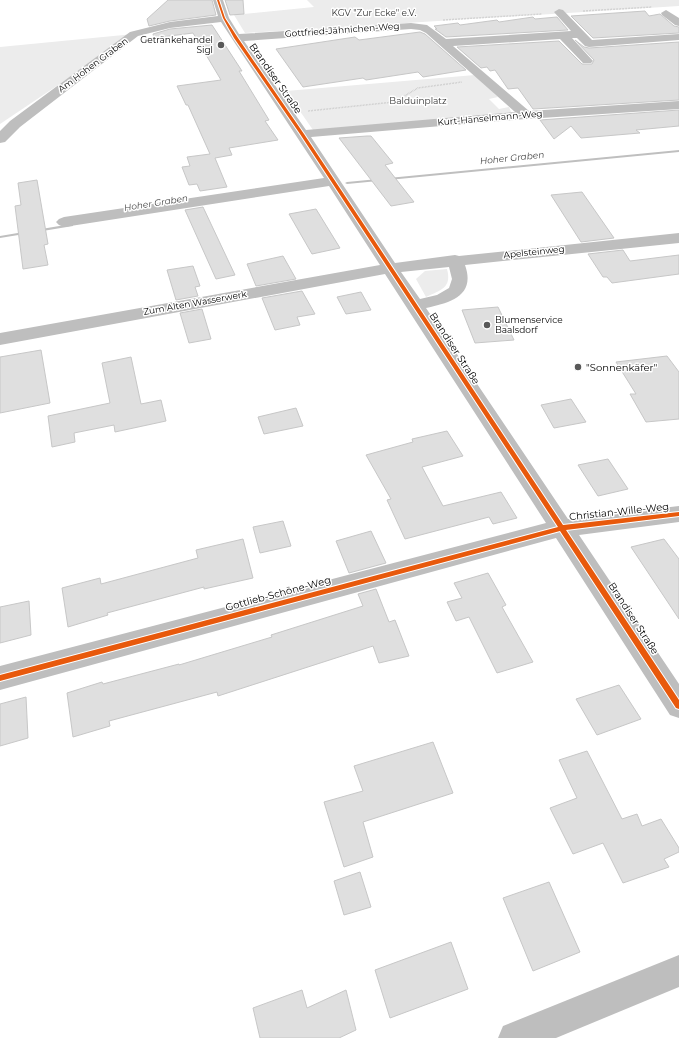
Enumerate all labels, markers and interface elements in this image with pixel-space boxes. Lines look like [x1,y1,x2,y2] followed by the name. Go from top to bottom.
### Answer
[332,7,416,18] park label: KGV "Zur Ecke" e.V.
[284,20,400,39] street label: Gottfried-Jähnichen-Weg
[140,34,213,55] place label: Getränkehandel Sigl
[56,35,130,94] street label: Am Hohen Graben
[216,40,226,50] marker: Getränkehandel Sigl
[246,40,305,116] street label: Brandiser Straße
[389,95,447,106] park label: Balduinplatz
[437,107,543,128] street label: Kurt-Hänselmann-Weg
[479,149,545,166] water label: Hoher Graben
[123,192,189,213] water label: Hoher Graben
[503,243,565,260] street label: Apelsteinweg
[142,288,248,317] street label: Zum Alten Wasserwerk
[426,310,483,387] street label: Brandiser Straße
[495,314,563,335] place label: Blumenservice Baalsdorf
[482,320,492,330] marker: Blumenservice Baalsdorf
[586,361,658,374] place label: "Sonnenkäfer"
[573,362,583,372] marker: "Sonnenkäfer"
[568,500,670,523] street label: Christian-Wille-Weg
[224,573,332,614] street label: Gottlieb-Schöne-Weg
[605,580,662,657] street label: Brandiser Straße

